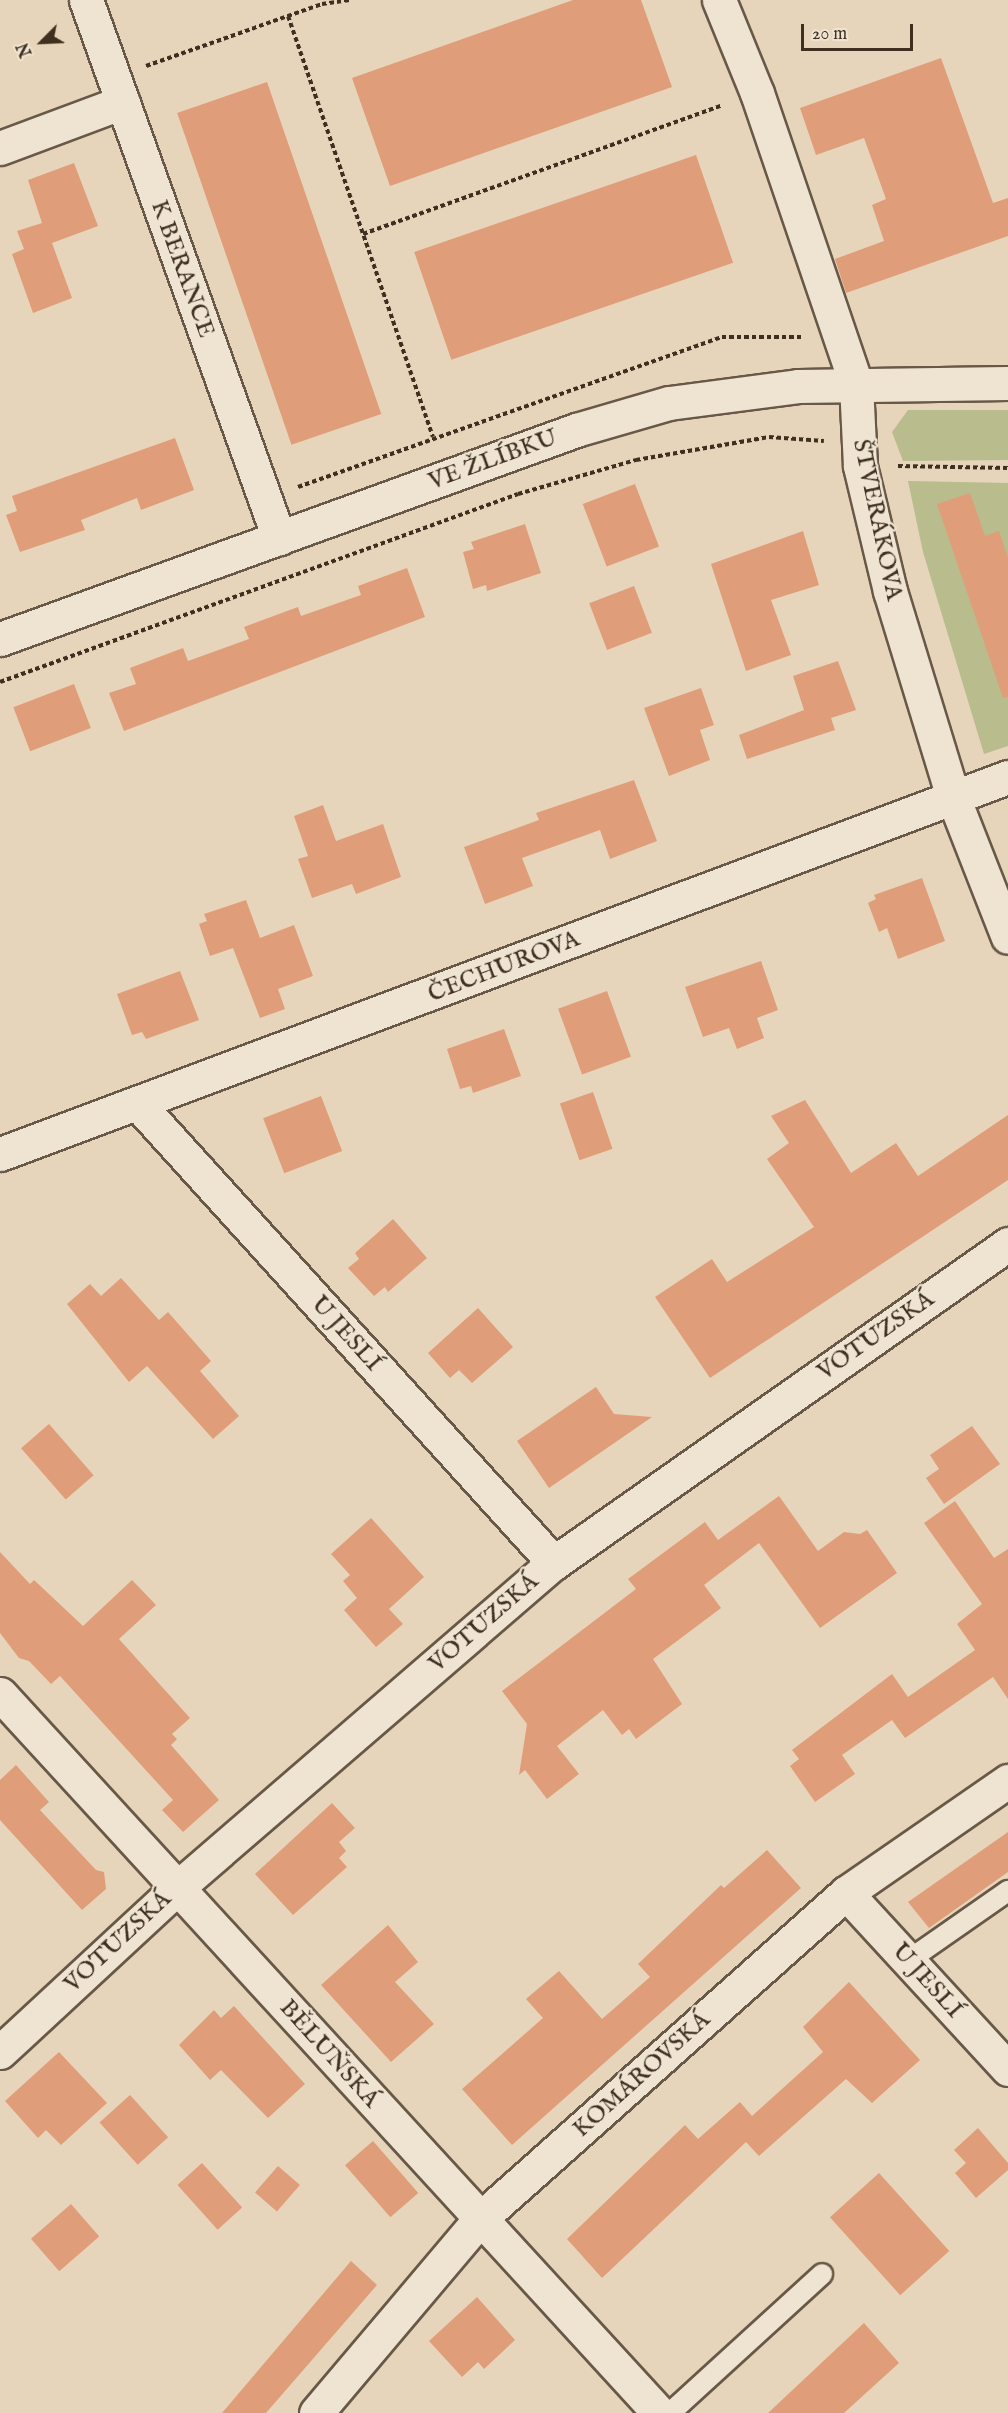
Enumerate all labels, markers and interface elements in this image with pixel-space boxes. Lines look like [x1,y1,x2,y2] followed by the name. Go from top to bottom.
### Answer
[12,12,72,72] north arrow
[804,12,916,50] scale bar
[812,23,847,46] text: 20 m
[14,39,38,60] text: N
[144,197,220,341] street label: K BERANCE
[425,423,561,497] street label: VE ŽLÍBKU
[846,437,908,603] street label: ŠTVERÁKOVA
[424,925,584,1009] street label: ČECHUROVA
[812,1285,940,1387] street label: VOTUZSKÁ
[305,1290,387,1378] street label: U JESLÍ
[423,1568,545,1678] street label: VOTUZSKÁ
[58,1885,178,1999] street label: VOTUZSKÁ
[886,1937,968,2025] street label: U JESLÍ
[273,1994,385,2114] street label: BĚLUŇSKÁ
[568,2006,716,2144] street label: KOMÁROVSKÁ

